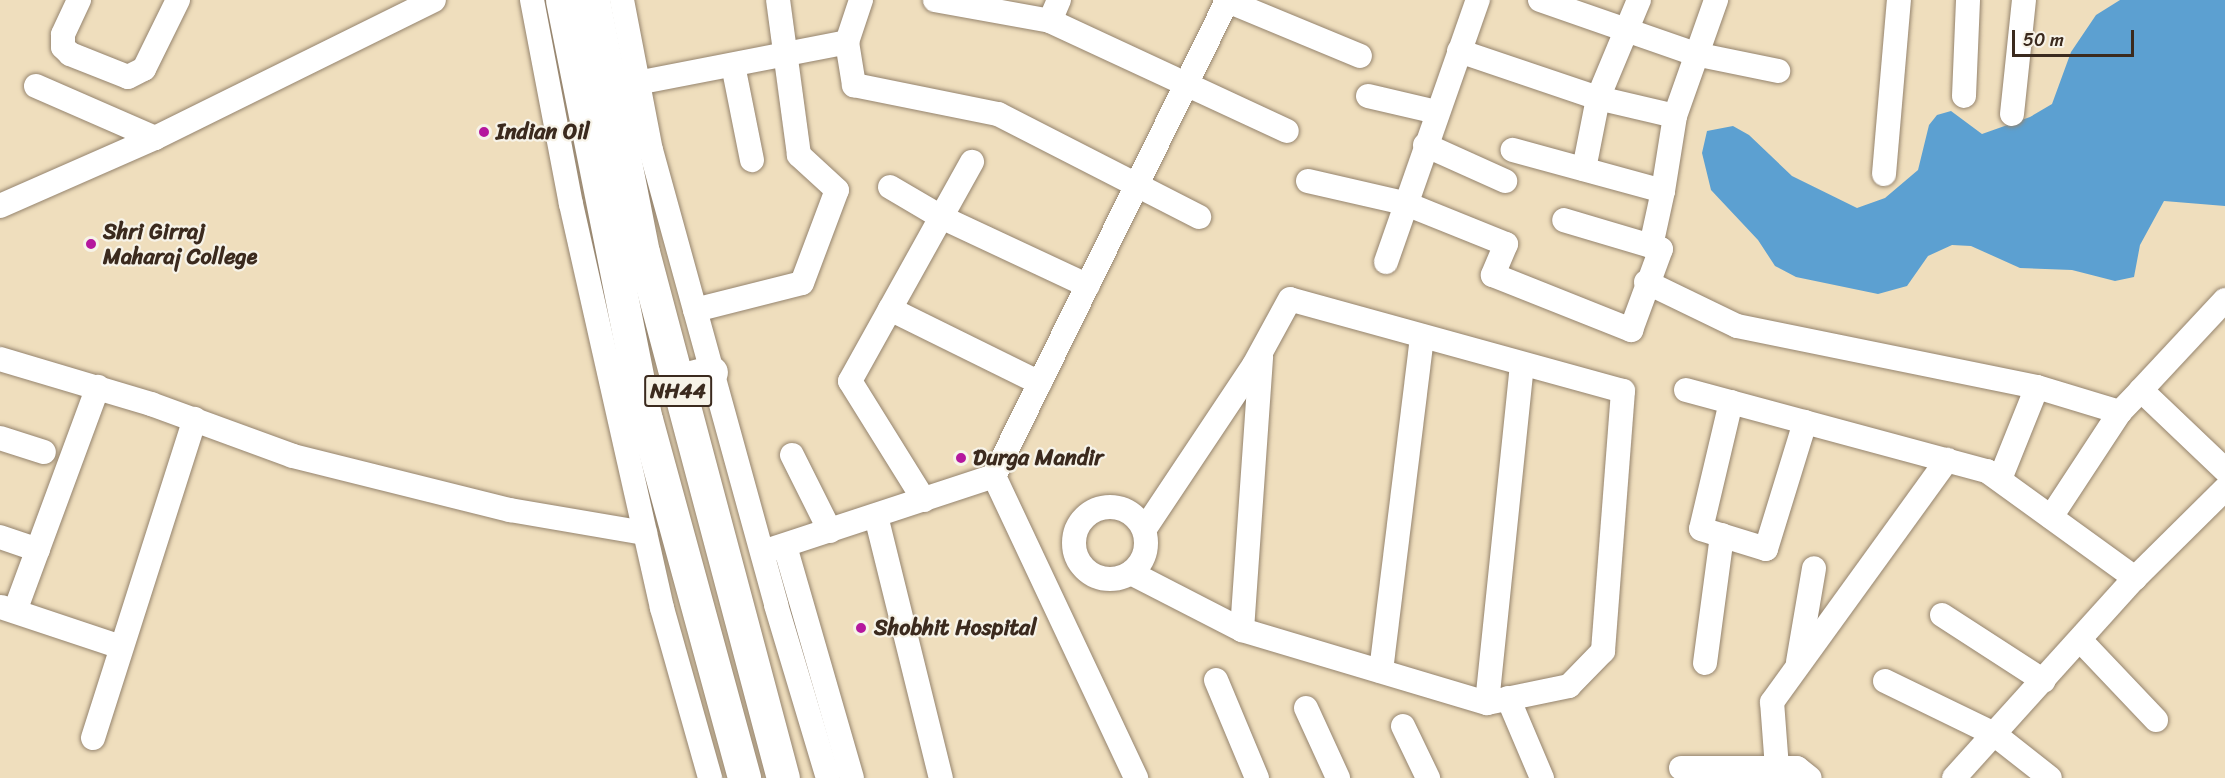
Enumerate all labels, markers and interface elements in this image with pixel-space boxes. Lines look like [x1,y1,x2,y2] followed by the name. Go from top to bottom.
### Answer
[2015,18,2136,56] scale bar
[2023,24,2064,56] text: 50 m
[496,119,590,145] place label: Indian Oil
[477,125,491,139] marker: Indian Oil
[103,218,257,270] place label: Shri Girraj Maharaj College
[84,237,98,251] marker: Shri Girraj Maharaj College
[644,373,712,409] road number: NH44
[973,445,1102,471] place label: Durga Mandir
[954,451,968,465] marker: Durga Mandir
[874,615,1036,641] place label: Shobhit Hospital
[852,619,870,637] marker: Shobhit Hospital

